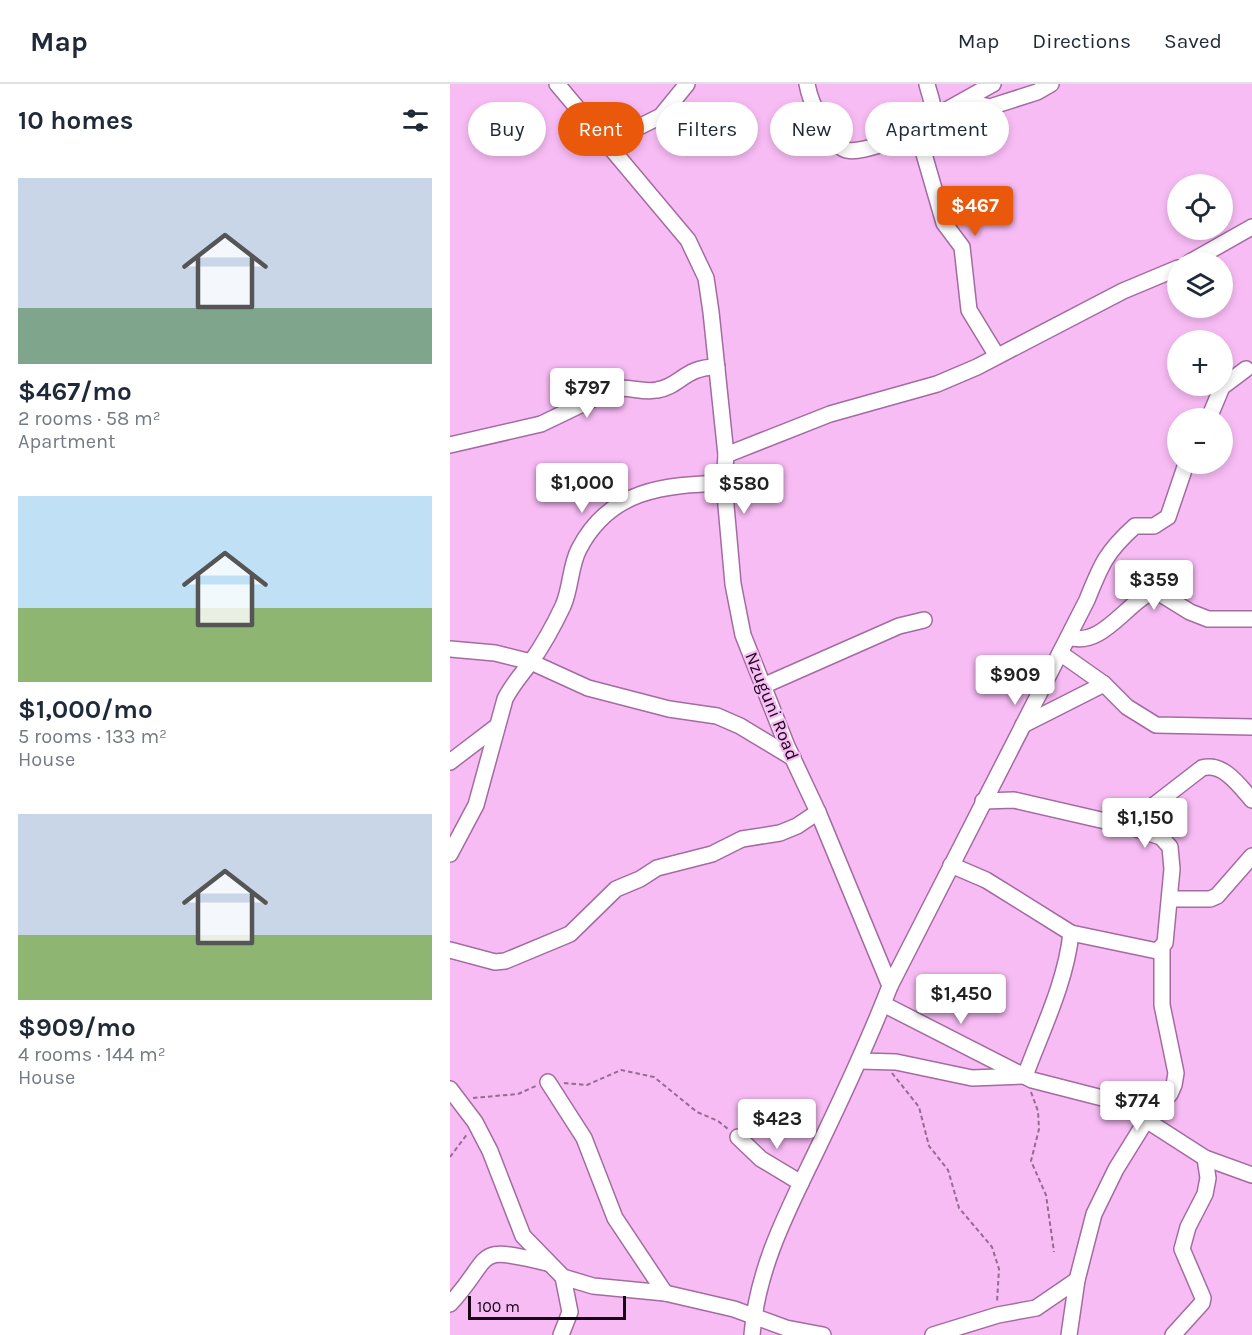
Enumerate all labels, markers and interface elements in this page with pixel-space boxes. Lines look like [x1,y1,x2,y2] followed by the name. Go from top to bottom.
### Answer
[30,25,88,58] text: Map
[958,29,999,53] text: Map
[1032,29,1131,53] text: Directions
[1164,29,1222,53] text: Saved
[468,102,546,156] chip: Buy
[558,102,644,156] chip: Rent
[656,102,758,156] chip: Filters
[770,102,853,156] chip: New
[865,102,1009,156] chip: Apartment
[399,104,432,137] icon: filters
[18,105,133,136] text: 10 homes
[1167,174,1233,474] map controls
[1167,174,1233,240] button: locate
[939,186,1011,237] pin: $467
[951,194,999,217] text: $467
[171,217,279,325] icon: home
[1167,252,1233,318] button: layers
[1167,330,1233,396] button: +
[551,368,623,419] pin: $797
[18,376,132,407] text: $467/mo
[564,376,610,399] text: $797
[18,407,161,430] text: 2 rooms · 58 m²
[1167,408,1233,474] button: −
[18,430,116,453] text: Apartment
[533,463,631,514] pin: $1,000
[708,464,780,515] pin: $580
[550,471,614,494] text: $1,000
[719,472,770,495] text: $580
[171,535,279,643] icon: home
[1118,560,1190,611] pin: $359
[1129,568,1179,591] text: $359
[740,649,804,763] street label: Nzuguni Road
[979,655,1051,706] pin: $909
[990,663,1040,686] text: $909
[18,694,153,725] text: $1,000/mo
[18,725,167,748] text: 5 rooms · 133 m²
[18,748,75,771] text: House
[1096,798,1194,849] pin: $1,150
[1116,806,1174,829] text: $1,150
[171,853,279,961] icon: home
[912,974,1010,1025] pin: $1,450
[930,982,992,1005] text: $1,450
[18,1012,136,1043] text: $909/mo
[18,1043,166,1066] text: 4 rooms · 144 m²
[18,1066,75,1089] text: House
[1101,1081,1173,1132] pin: $774
[1114,1089,1160,1112] text: $774
[741,1099,813,1150] pin: $423
[752,1107,802,1130] text: $423
[468,1293,626,1320] scale bar
[477,1297,520,1316] text: 100 m

